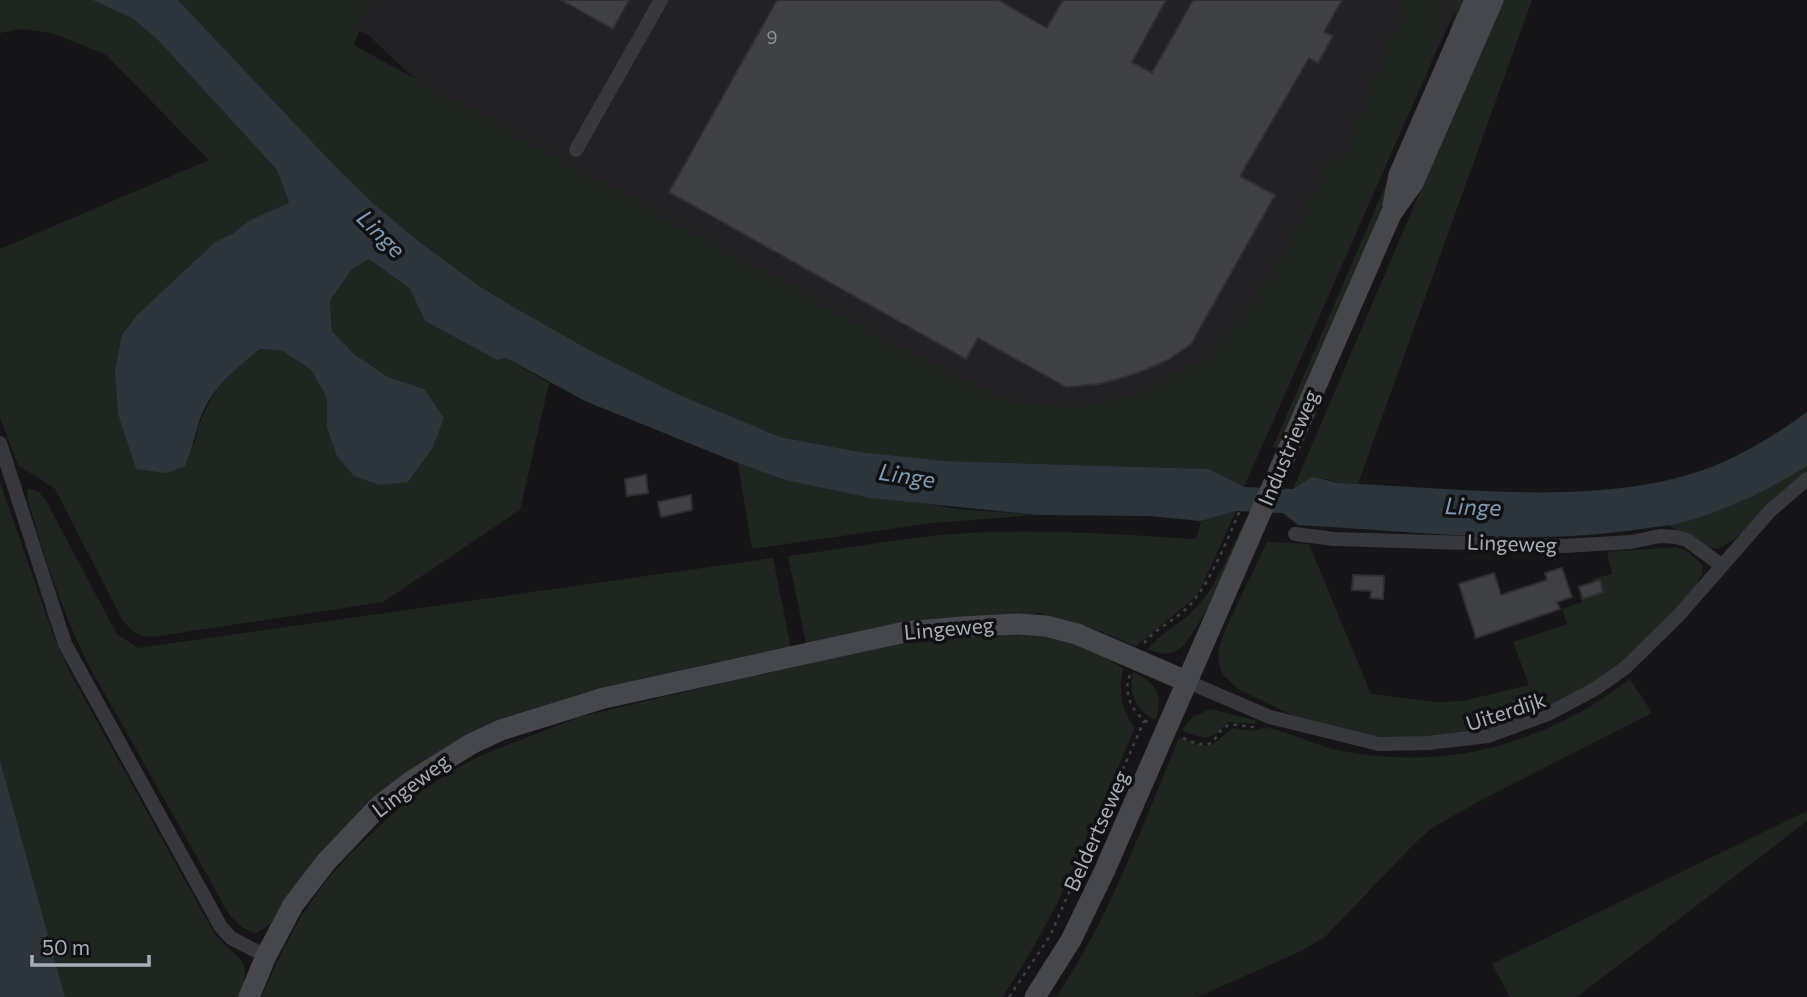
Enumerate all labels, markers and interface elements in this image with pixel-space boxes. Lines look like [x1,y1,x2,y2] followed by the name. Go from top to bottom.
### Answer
[767,26,777,48] house number: 9
[352,203,412,263] water label: Linge
[1252,386,1323,509] street label: Industrieweg
[877,457,937,493] water label: Linge
[1444,491,1502,521] water label: Linge
[1466,528,1558,557] street label: Lingeweg
[903,611,995,644] street label: Lingeweg
[1462,686,1549,735] street label: Uiterdijk
[366,748,454,822] street label: Lingeweg
[1058,766,1133,895] street label: Beldertseweg
[32,923,149,967] scale bar
[42,934,90,959] text: 50 m

